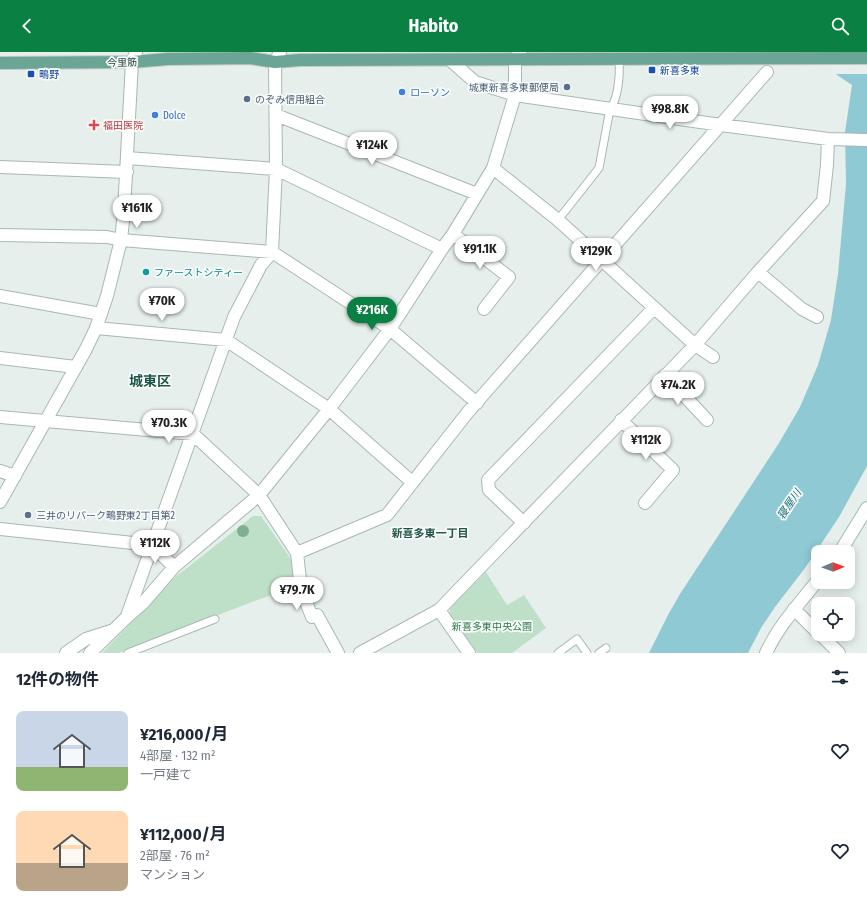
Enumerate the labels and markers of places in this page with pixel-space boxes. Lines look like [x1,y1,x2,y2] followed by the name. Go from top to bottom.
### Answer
[647,65,657,75] marker: 新喜多東
[660,65,700,77] place label: 新喜多東
[26,69,36,79] marker: 鴫野
[39,69,59,81] place label: 鴫野
[469,82,559,94] place label: 城東新喜多東郵便局
[562,82,572,92] marker: 城東新喜多東郵便局
[397,87,407,97] marker: ローソン
[410,87,450,99] place label: ローソン
[242,94,252,104] marker: のぞみ信用組合
[255,94,325,106] place label: のぞみ信用組合
[637,96,703,130] pin: ¥98.8K
[150,110,160,120] marker: Dolce
[163,110,186,122] place label: Dolce
[88,119,100,131] marker: 福田医院
[103,120,143,132] place label: 福田医院
[344,132,400,166] pin: ¥124K
[109,195,165,229] pin: ¥161K
[447,236,513,270] pin: ¥91.1K
[568,238,624,272] pin: ¥129K
[141,267,151,277] marker: ファーストシティー
[154,267,243,279] place label: ファーストシティー
[138,288,186,322] pin: ¥70K
[344,297,400,331] pin: ¥216K
[645,372,711,406] pin: ¥74.2K
[136,410,202,444] pin: ¥70.3K
[618,427,674,461] pin: ¥112K
[23,510,33,520] marker: 三井のリパーク鴫野東2丁目第2
[36,510,175,522] place label: 三井のリパーク鴫野東2丁目第2
[127,530,183,564] pin: ¥112K
[264,577,330,611] pin: ¥79.7K

